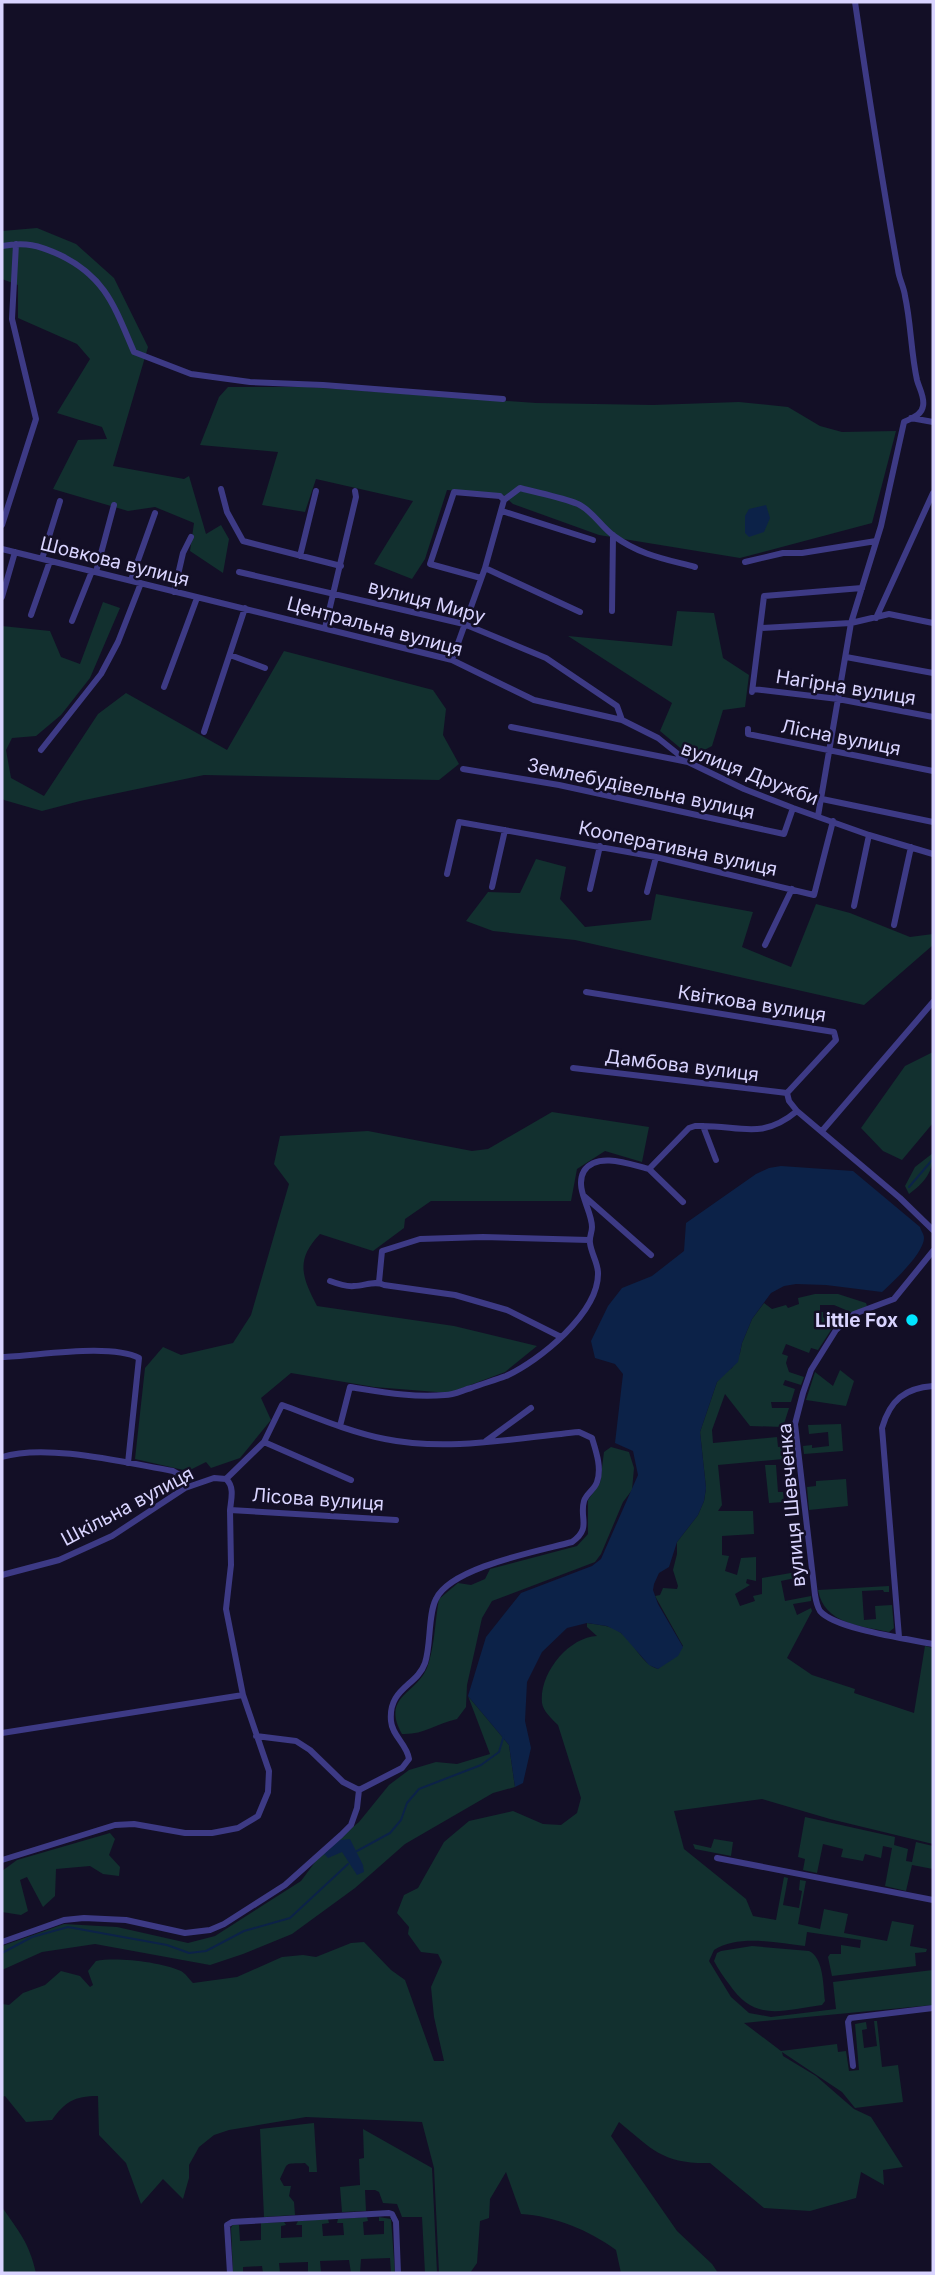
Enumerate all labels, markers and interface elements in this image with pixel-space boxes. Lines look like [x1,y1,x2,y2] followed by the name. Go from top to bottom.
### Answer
[38,532,192,591] street label: Шовкова вулиця
[366,575,488,628] street label: вулиця Миру
[284,592,465,661] street label: Центральна вулиця
[774,665,918,710] street label: Нагірна вулиця
[779,715,903,760] street label: Лісна вулиця
[678,737,822,810] street label: вулиця Дружби
[525,753,757,824] street label: Землебудівельна вулиця
[576,816,779,881] street label: Кооперативна вулиця
[676,980,828,1027] street label: Квіткова вулиця
[604,1045,760,1086] street label: Дамбова вулиця
[815,1309,898,1332] place label: Little Fox
[904,1312,920,1328] marker: Little Fox
[773,1422,810,1588] street label: вулиця Шевченка
[57,1462,197,1551] street label: Шкільна вулиця
[251,1483,385,1516] street label: Лісова вулиця

